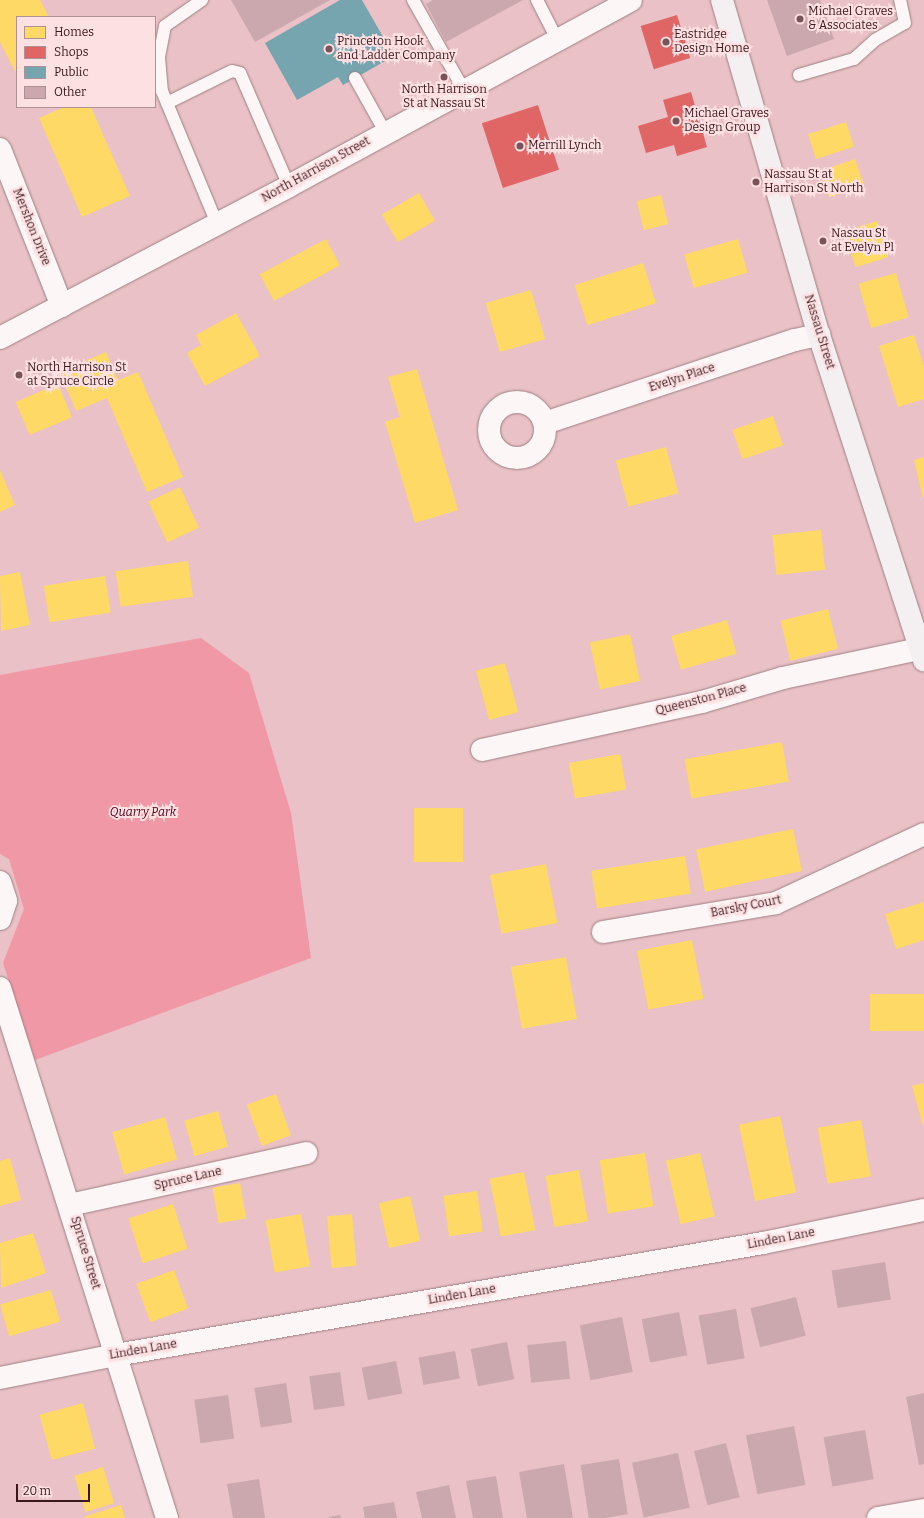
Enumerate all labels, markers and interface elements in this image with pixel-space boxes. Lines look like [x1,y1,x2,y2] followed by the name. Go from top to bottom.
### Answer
[808,5,893,33] place label: Michael Graves & Associates
[795,14,805,24] marker: Michael Graves & Associates
[16,16,156,108] legend
[54,25,94,39] text: Homes
[674,28,749,56] place label: Eastridge Design Home
[337,35,455,63] place label: Princeton Hook and Ladder Company
[661,37,671,47] marker: Eastridge Design Home
[324,44,334,54] marker: Princeton Hook and Ladder Company
[54,45,88,59] text: Shops
[54,65,89,79] text: Public
[439,72,449,82] marker: North Harrison St at Nassau St
[401,83,487,111] place label: North Harrison St at Nassau St
[54,85,86,99] text: Other
[684,107,769,135] place label: Michael Graves Design Group
[671,116,681,126] marker: Michael Graves Design Group
[259,134,373,206] street label: North Harrison Street
[528,139,602,153] place label: Merrill Lynch
[515,141,525,151] marker: Merrill Lynch
[764,168,863,196] place label: Nassau St at Harrison St North
[751,177,761,187] marker: Nassau St at Harrison St North
[9,186,53,268] street label: Mershon Drive
[831,227,894,255] place label: Nassau St at Evelyn Pl
[818,236,828,246] marker: Nassau St at Evelyn Pl
[801,293,837,371] street label: Nassau Street
[27,361,126,389] place label: North Harrison St at Spruce Circle
[647,361,717,395] street label: Evelyn Place
[14,370,24,380] marker: North Harrison St at Spruce Circle
[654,681,748,719] street label: Queenston Place
[110,806,176,820] park label: Quarry Park
[709,893,783,921] street label: Barsky Court
[153,1164,223,1194] street label: Spruce Lane
[67,1215,103,1291] street label: Spruce Street
[746,1225,816,1253] street label: Linden Lane
[427,1282,497,1308] street label: Linden Lane
[108,1337,178,1363] street label: Linden Lane
[18,1476,92,1502] scale bar
[23,1484,51,1498] text: 20 m

